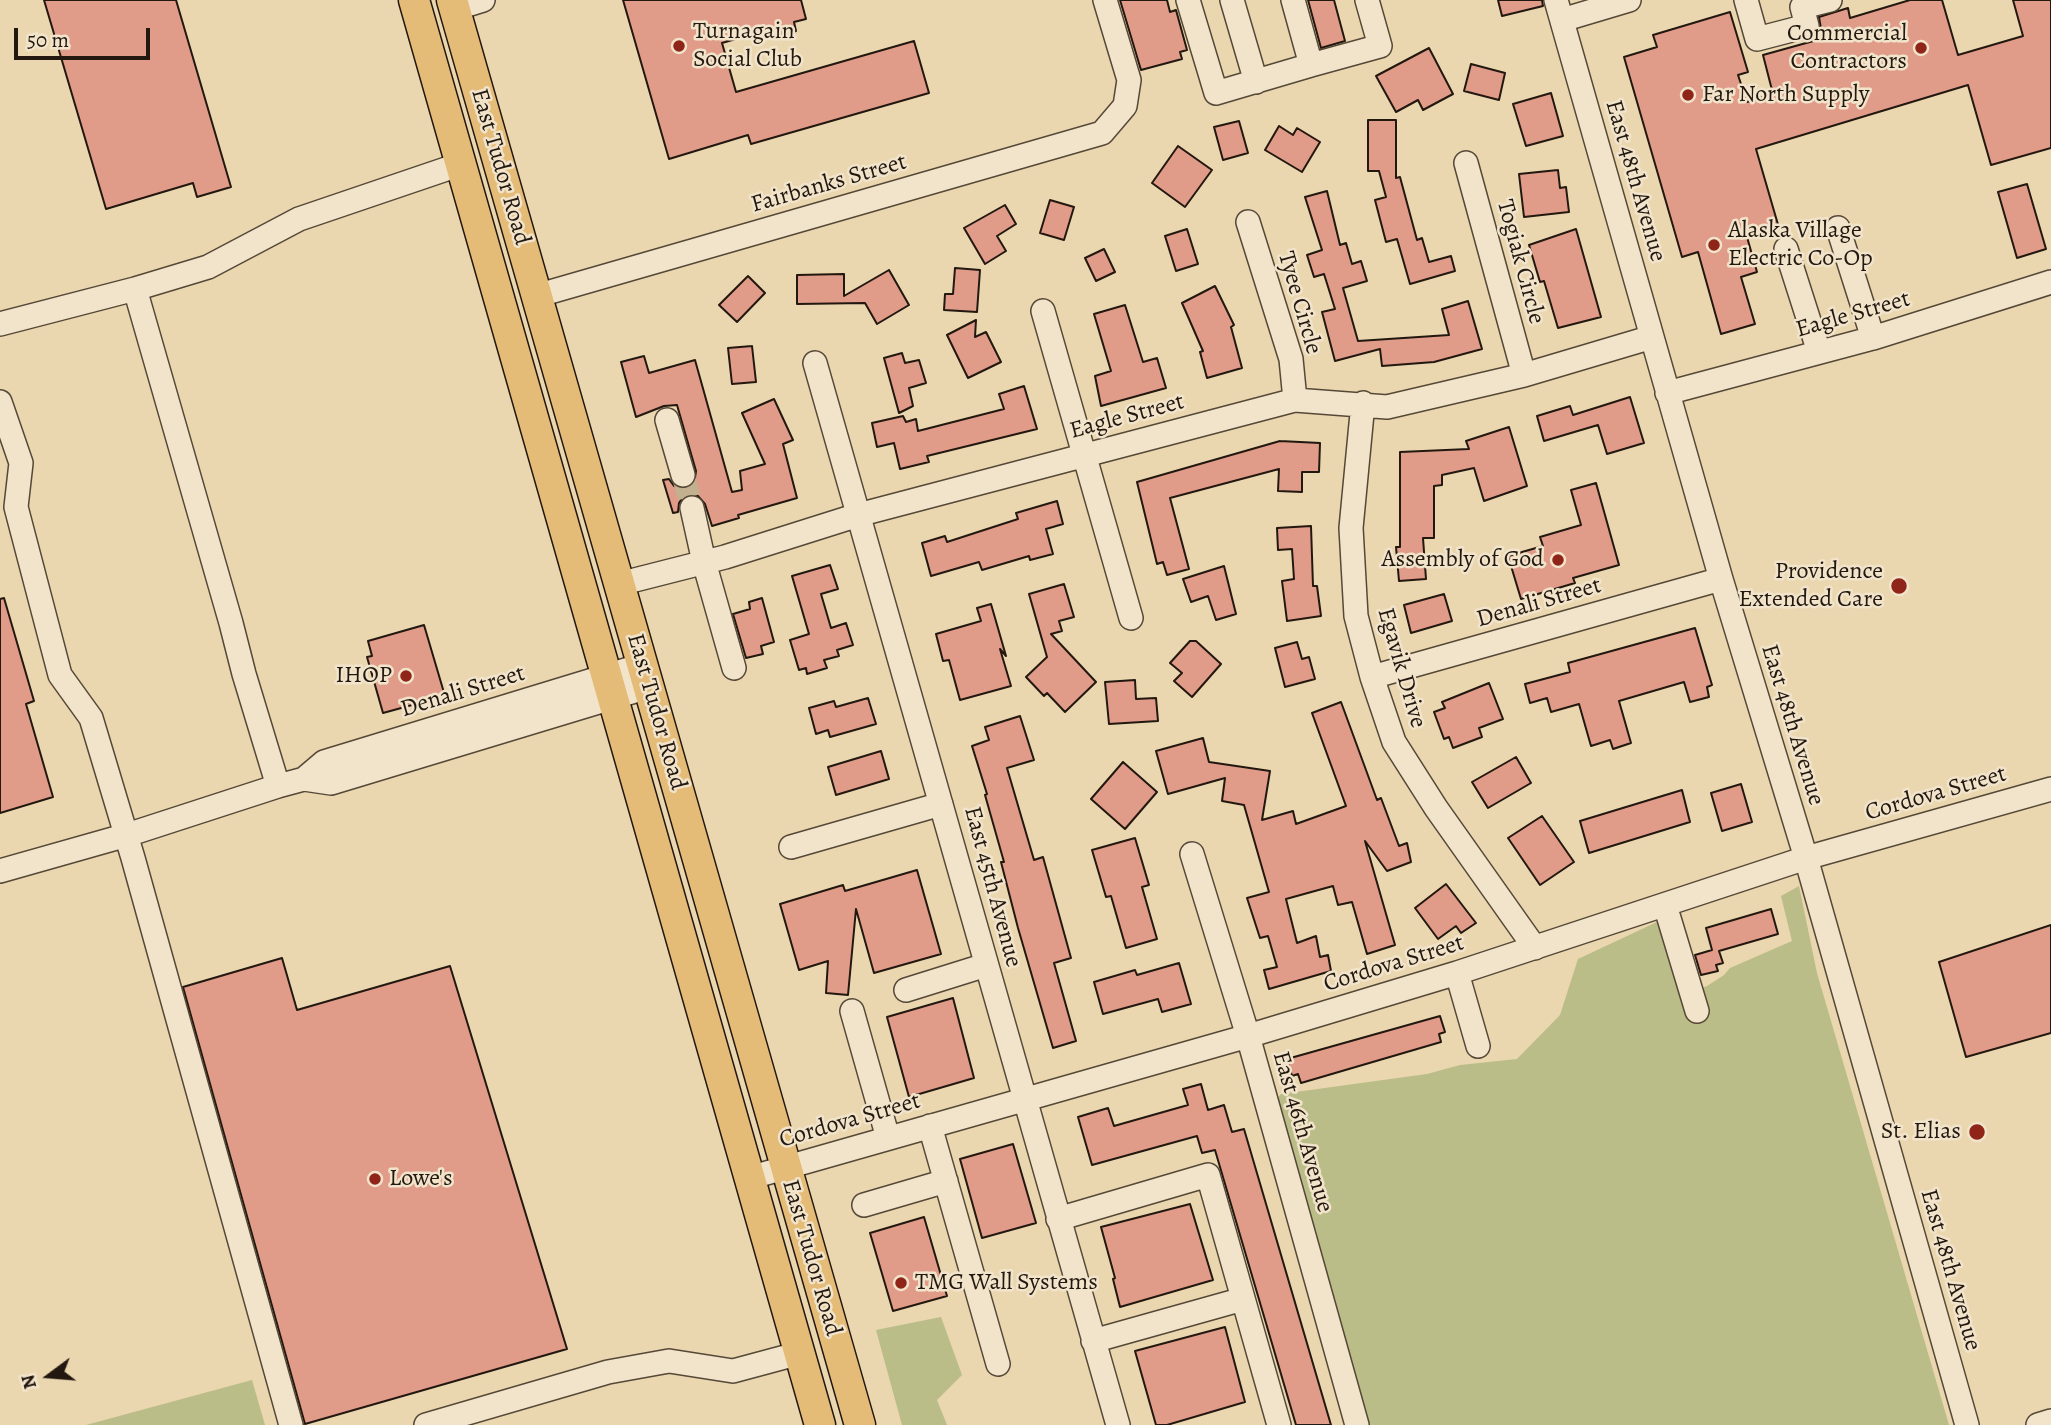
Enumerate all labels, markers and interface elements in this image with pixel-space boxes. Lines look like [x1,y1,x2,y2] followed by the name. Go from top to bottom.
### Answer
[18,14,154,58] scale bar
[693,18,802,74] place label: Turnagain Social Club
[1787,20,1907,76] place label: Commercial Contractors
[27,26,69,54] text: 50 m
[671,38,687,54] marker: Turnagain Social Club
[1913,40,1929,56] marker: Commercial Contractors
[1702,81,1869,109] place label: Far North Supply
[464,85,536,249] street label: East Tudor Road
[1680,87,1696,103] marker: Far North Supply
[1598,97,1672,265] street label: East 48th Avenue
[748,148,910,220] street label: Fairbanks Street
[1490,197,1550,327] street label: Togiak Circle
[1728,217,1873,273] place label: Alaska Village Electric Co-Op
[1706,237,1722,253] marker: Alaska Village Electric Co-Op
[1271,248,1327,358] street label: Tyee Circle
[1793,285,1913,345] street label: Eagle Street
[1067,388,1187,446] street label: Eagle Street
[1381,546,1544,574] place label: Assembly of God
[1550,552,1566,568] marker: Assembly of God
[1738,558,1883,614] place label: Providence Extended Care
[1473,571,1605,635] street label: Denali Street
[1889,576,1909,596] marker: Providence Extended Care
[1370,605,1432,731] street label: Egavik Drive
[620,630,692,794] street label: East Tudor Road
[1754,641,1830,809] street label: East 48th Avenue
[397,659,529,725] street label: Denali Street
[335,662,392,690] place label: IHOP
[398,668,414,684] marker: IHOP
[1862,760,2010,828] street label: Cordova Street
[957,803,1027,971] street label: East 45th Avenue
[1320,929,1468,999] street label: Cordova Street
[1265,1048,1339,1216] street label: East 46th Avenue
[776,1087,924,1155] street label: Cordova Street
[1881,1118,1961,1146] place label: St. Elias
[1967,1122,1987,1142] marker: St. Elias
[389,1165,453,1193] place label: Lowe's
[367,1171,383,1187] marker: Lowe's
[775,1176,847,1340] street label: East Tudor Road
[1913,1186,1987,1354] street label: East 48th Avenue
[915,1269,1098,1297] place label: TMG Wall Systems
[893,1275,909,1291] marker: TMG Wall Systems
[14,1341,84,1411] north arrow
[14,1372,43,1392] text: N

